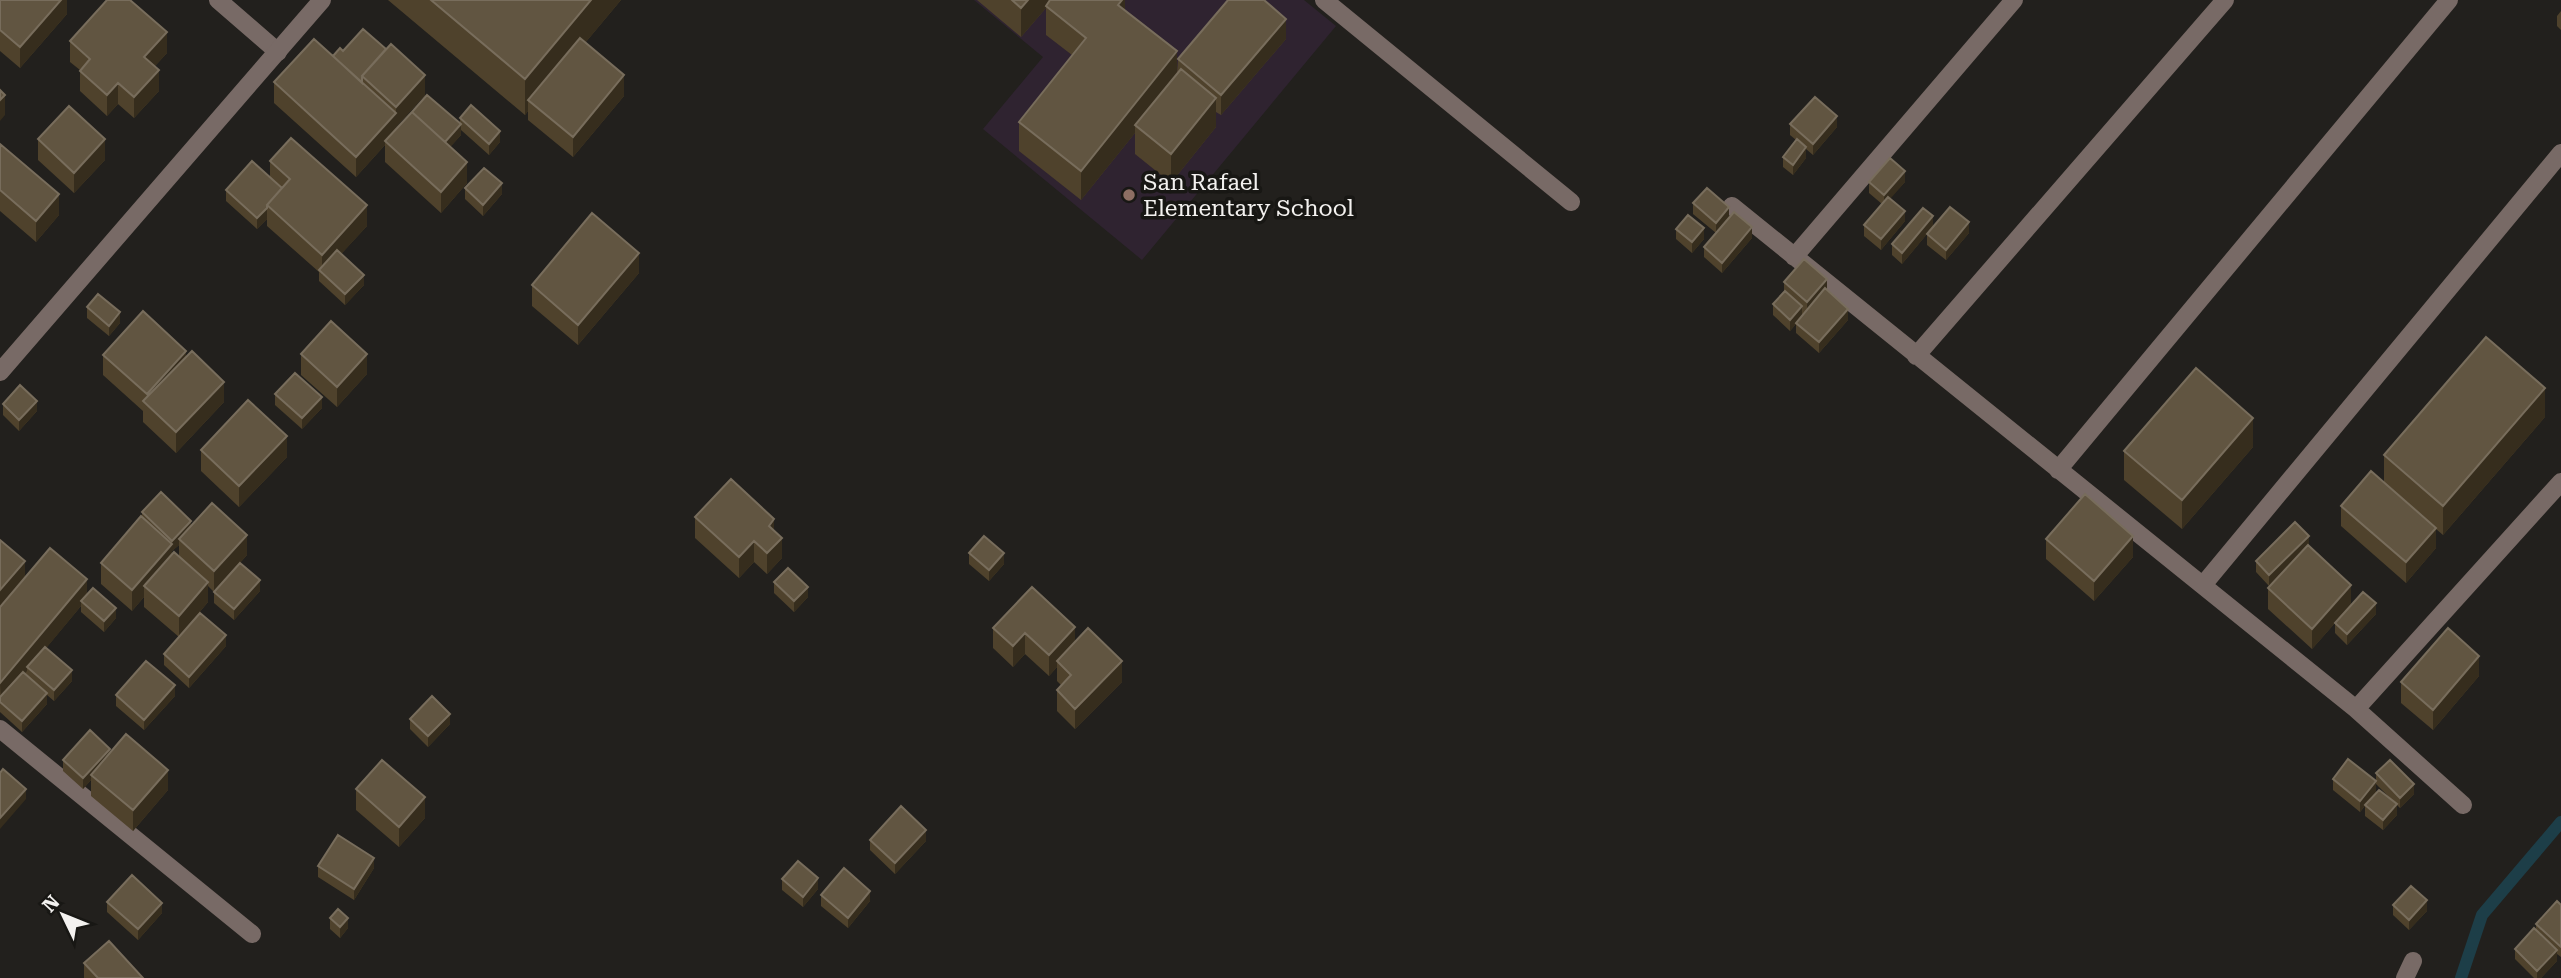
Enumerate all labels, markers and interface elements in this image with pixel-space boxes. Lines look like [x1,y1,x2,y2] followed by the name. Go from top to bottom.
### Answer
[1143,169,1354,222] place label: San Rafael Elementary School
[1121,187,1137,203] marker: San Rafael Elementary School
[28,880,98,950] north arrow
[38,890,65,917] text: N

